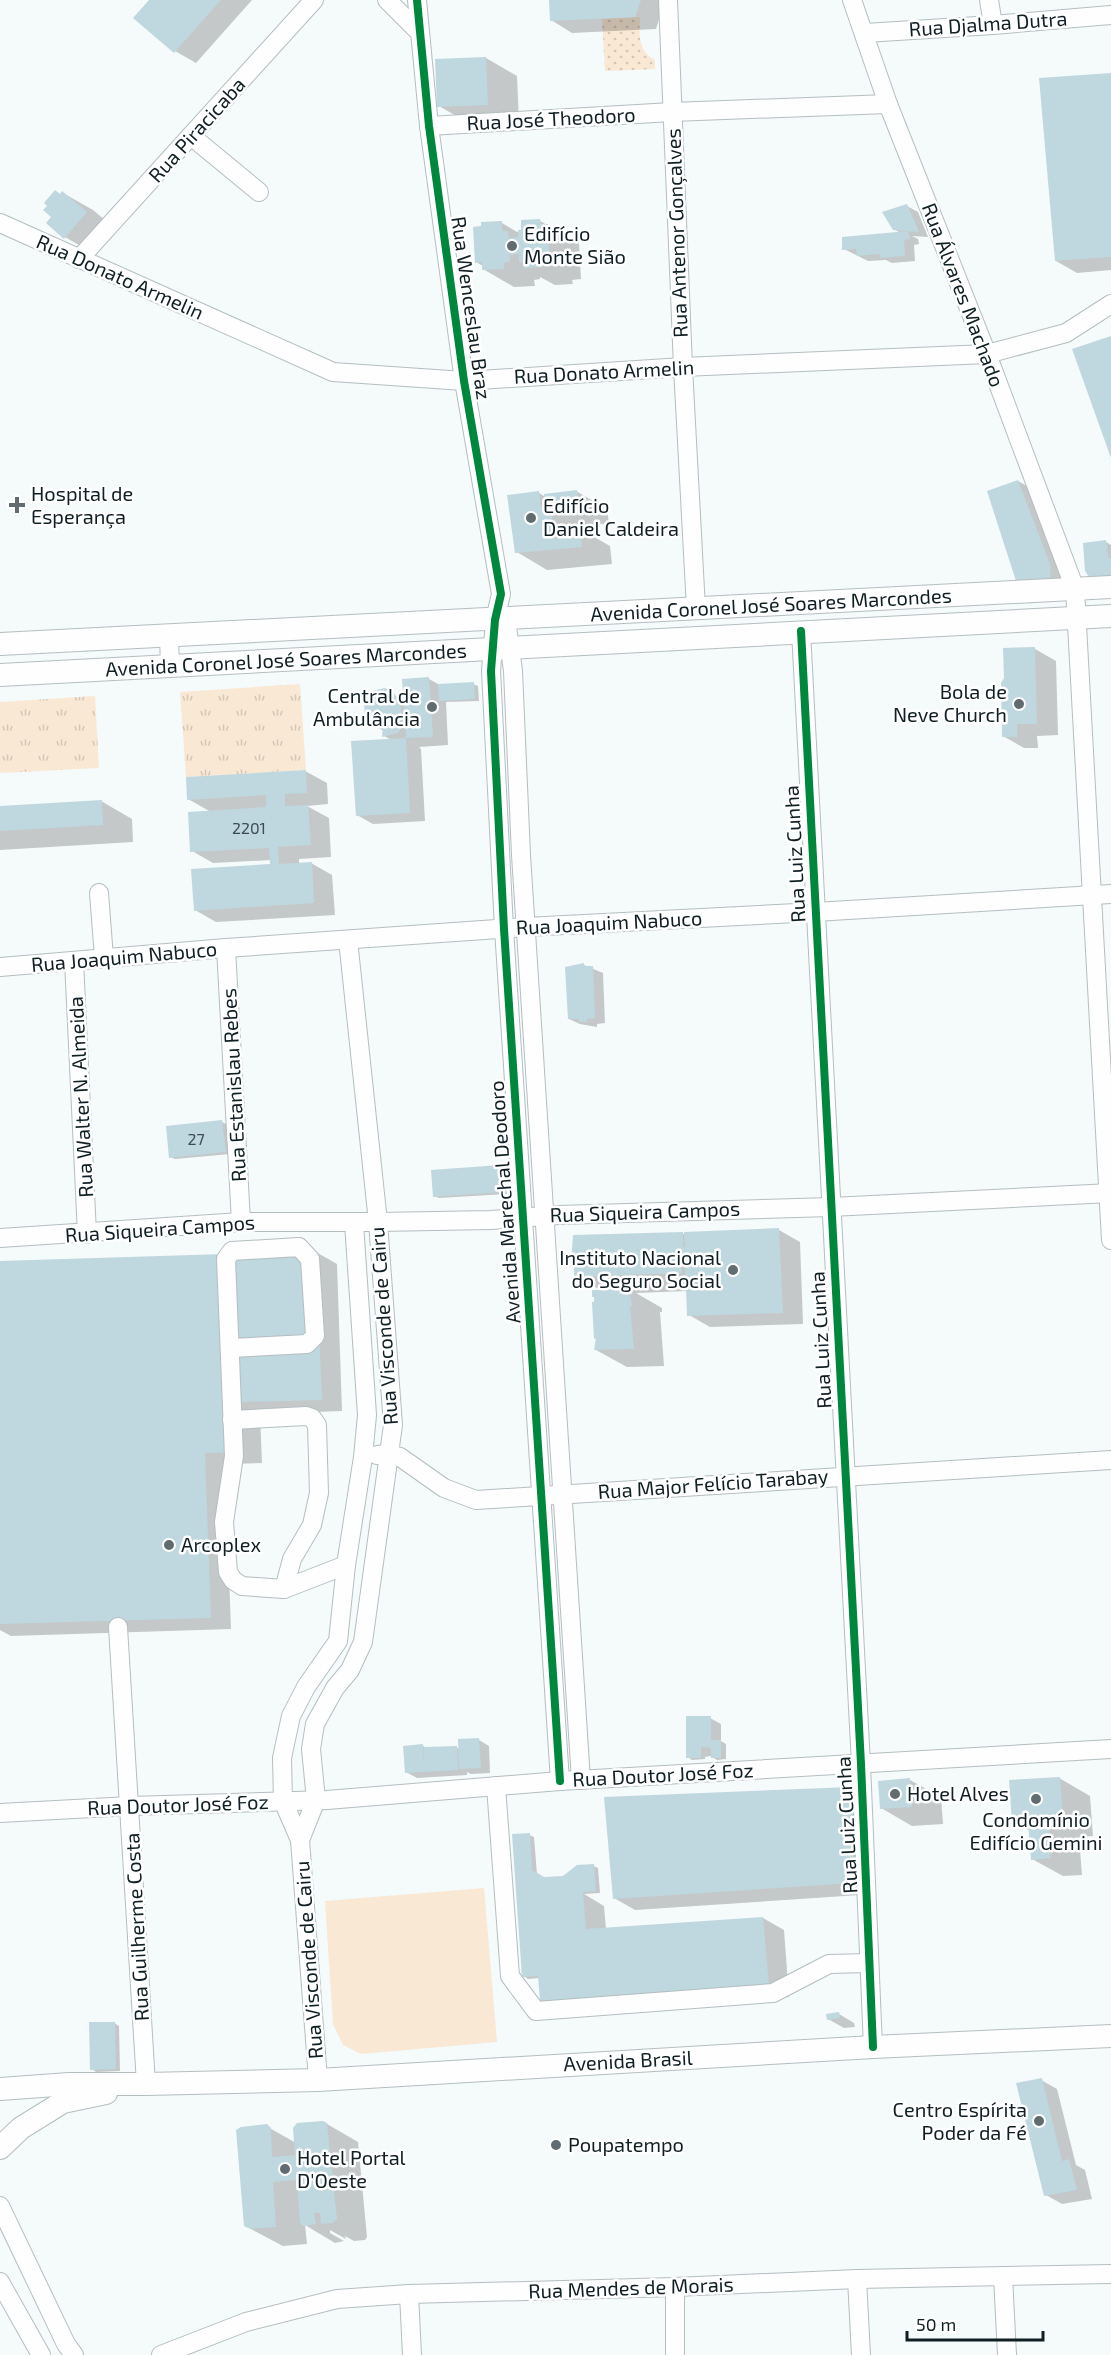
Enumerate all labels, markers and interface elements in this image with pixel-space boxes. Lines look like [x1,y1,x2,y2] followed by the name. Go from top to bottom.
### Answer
[908,5,1068,41] street label: Rua Djalma Dutra
[143,72,250,187] street label: Rua Piracicaba
[466,102,636,134] street label: Rua José Theodoro
[660,128,693,338] street label: Rua Antenor Gonçalves
[918,199,1010,390] street label: Rua Álvares Machado
[447,215,497,401] street label: Rua Wenceslau Braz
[524,221,626,268] place label: Edifício Monte Sião
[33,228,208,324] street label: Rua Donato Armelin
[505,239,519,253] marker: Edifício Monte Sião
[513,354,695,388] street label: Rua Donato Armelin
[31,481,133,529] place label: Hospital de Esperança
[543,493,679,540] place label: Edifício Daniel Caldeira
[8,496,26,514] marker: Hospital de Esperança
[524,511,538,525] marker: Edifício Daniel Caldeira
[590,583,952,625] street label: Avenida Coronel José Soares Marcondes
[105,638,467,680] street label: Avenida Coronel José Soares Marcondes
[893,679,1007,726] place label: Bola de Neve Church
[313,683,420,730] place label: Central de Ambulância
[1012,697,1026,711] marker: Bola de Neve Church
[425,700,439,714] marker: Central de Ambulância
[778,785,810,923] street label: Rua Luiz Cunha
[232,818,266,837] house number: 2201
[515,905,703,939] street label: Rua Joaquim Nabuco
[30,936,218,976] street label: Rua Joaquim Nabuco
[216,988,250,1183] street label: Rua Estanislau Rebes
[63,996,97,1198] street label: Rua Walter N. Almeida
[484,1080,524,1324] street label: Avenida Marechal Deodoro
[187,1129,205,1148] house number: 27
[549,1196,741,1226] street label: Rua Siqueira Campos
[64,1209,256,1247] street label: Rua Siqueira Campos
[364,1226,402,1426] street label: Rua Visconde de Cairu
[559,1245,721,1292] place label: Instituto Nacional do Seguro Social
[726,1263,740,1277] marker: Instituto Nacional do Seguro Social
[804,1271,836,1409] street label: Rua Luiz Cunha
[597,1463,829,1503] street label: Rua Major Felício Tarabay
[181,1532,261,1556] place label: Arcoplex
[162,1538,176,1552] marker: Arcoplex
[830,1756,862,1894] street label: Rua Luiz Cunha
[572,1757,754,1791] street label: Rua Doutor José Foz
[907,1781,1009,1805] place label: Hotel Alves
[888,1787,902,1801] marker: Hotel Alves
[87,1789,269,1819] street label: Rua Doutor José Foz
[1029,1792,1043,1806] marker: Condomínio Edifício Gemini
[969,1807,1103,1854] place label: Condomínio Edifício Gemini
[119,1832,153,2022] street label: Rua Guilherme Costa
[289,1860,327,2060] street label: Rua Visconde de Cairu
[563,2045,693,2075] street label: Avenida Brasil
[893,2097,1027,2144] place label: Centro Espírita Poder da Fé
[1032,2114,1046,2128] marker: Centro Espírita Poder da Fé
[568,2132,684,2156] place label: Poupatempo
[549,2138,563,2152] marker: Poupatempo
[297,2145,406,2192] place label: Hotel Portal D'Oeste
[278,2162,292,2176] marker: Hotel Portal D'Oeste
[528,2271,734,2303] street label: Rua Mendes de Morais
[907,2304,1044,2342] scale bar
[916,2313,956,2335] text: 50 m

